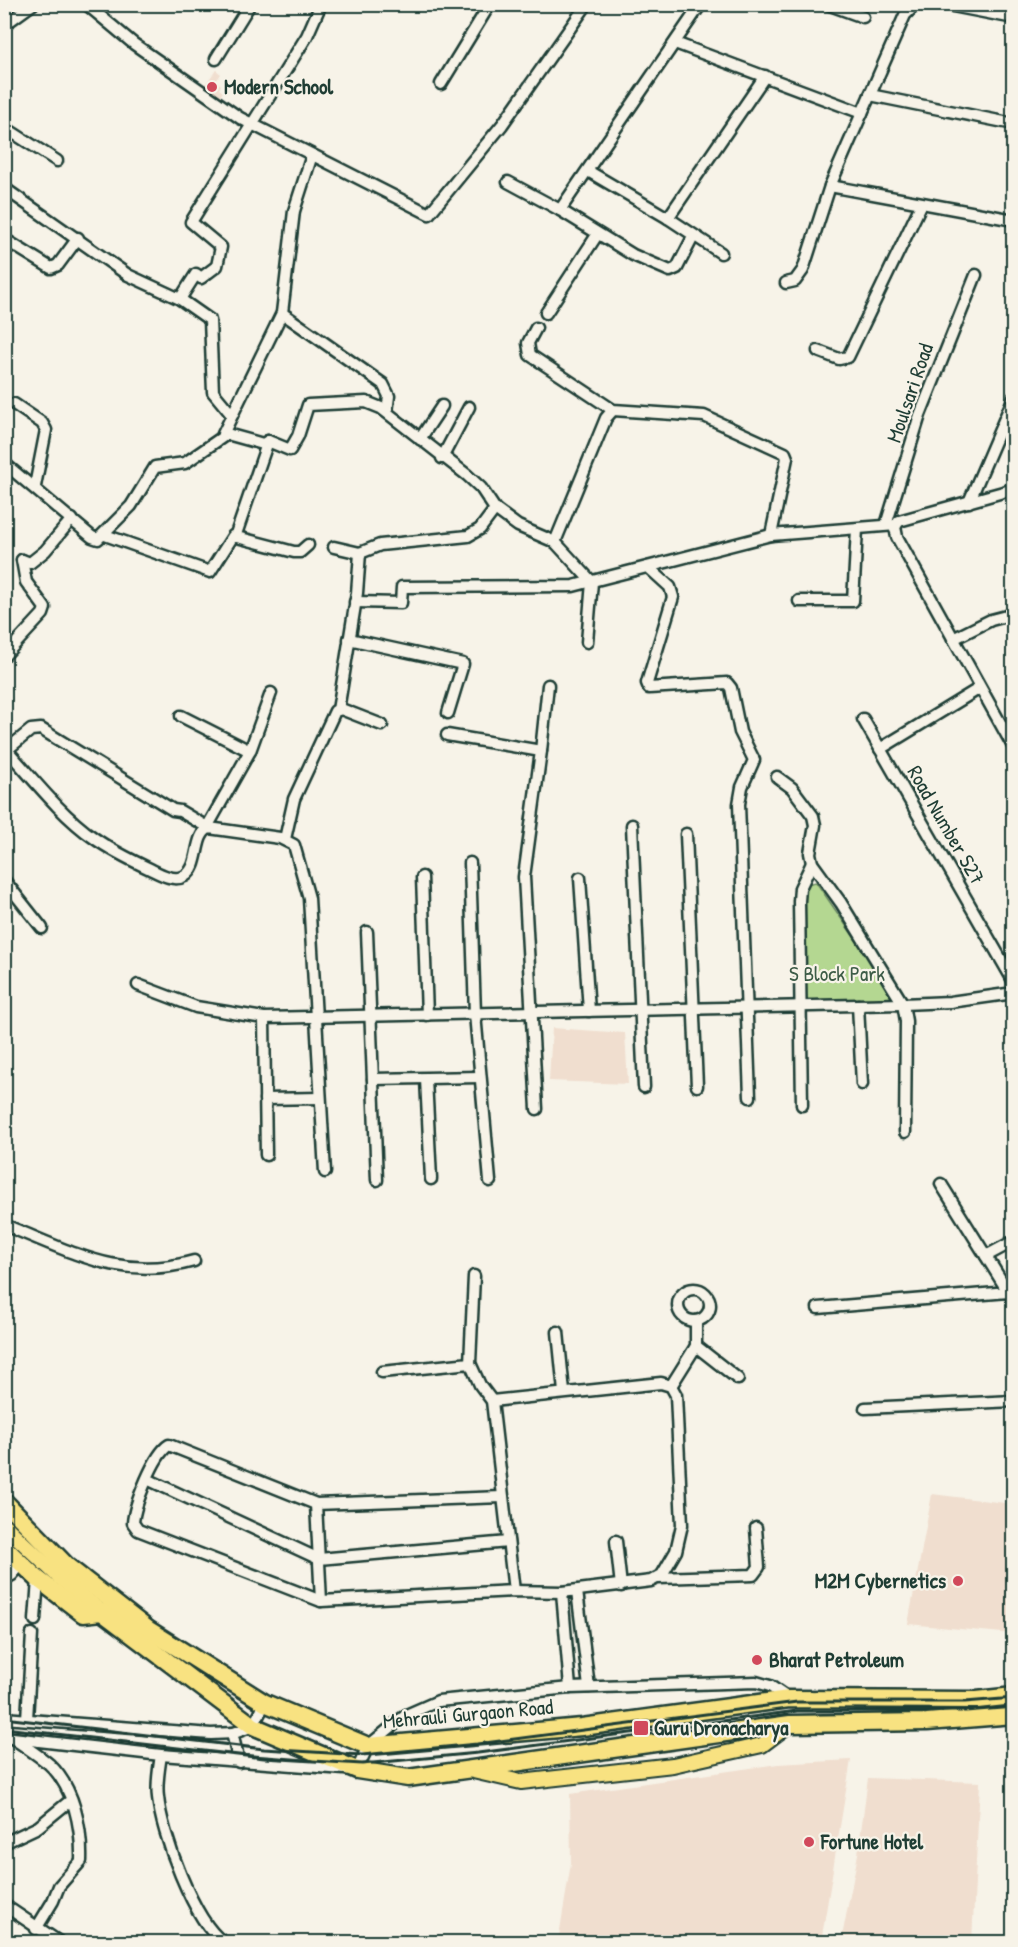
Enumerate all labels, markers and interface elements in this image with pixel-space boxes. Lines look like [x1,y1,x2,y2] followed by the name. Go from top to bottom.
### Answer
[224,72,333,101] place label: Modern School
[205,80,219,94] marker: Modern School
[879,339,940,446] street label: Moulsari Road
[901,760,992,890] street label: Road Number S27
[789,959,885,988] park label: S Block Park
[815,1566,946,1596] place label: M2M Cybernetics
[951,1574,965,1588] marker: M2M Cybernetics
[769,1645,904,1674] place label: Bharat Petroleum
[750,1653,764,1667] marker: Bharat Petroleum
[382,1692,554,1735] street label: Mehrauli Gurgaon Road
[654,1713,789,1743] place label: Guru Dronacharya
[632,1719,650,1737] marker: Guru Dronacharya
[820,1827,924,1856] place label: Fortune Hotel
[802,1835,816,1849] marker: Fortune Hotel

